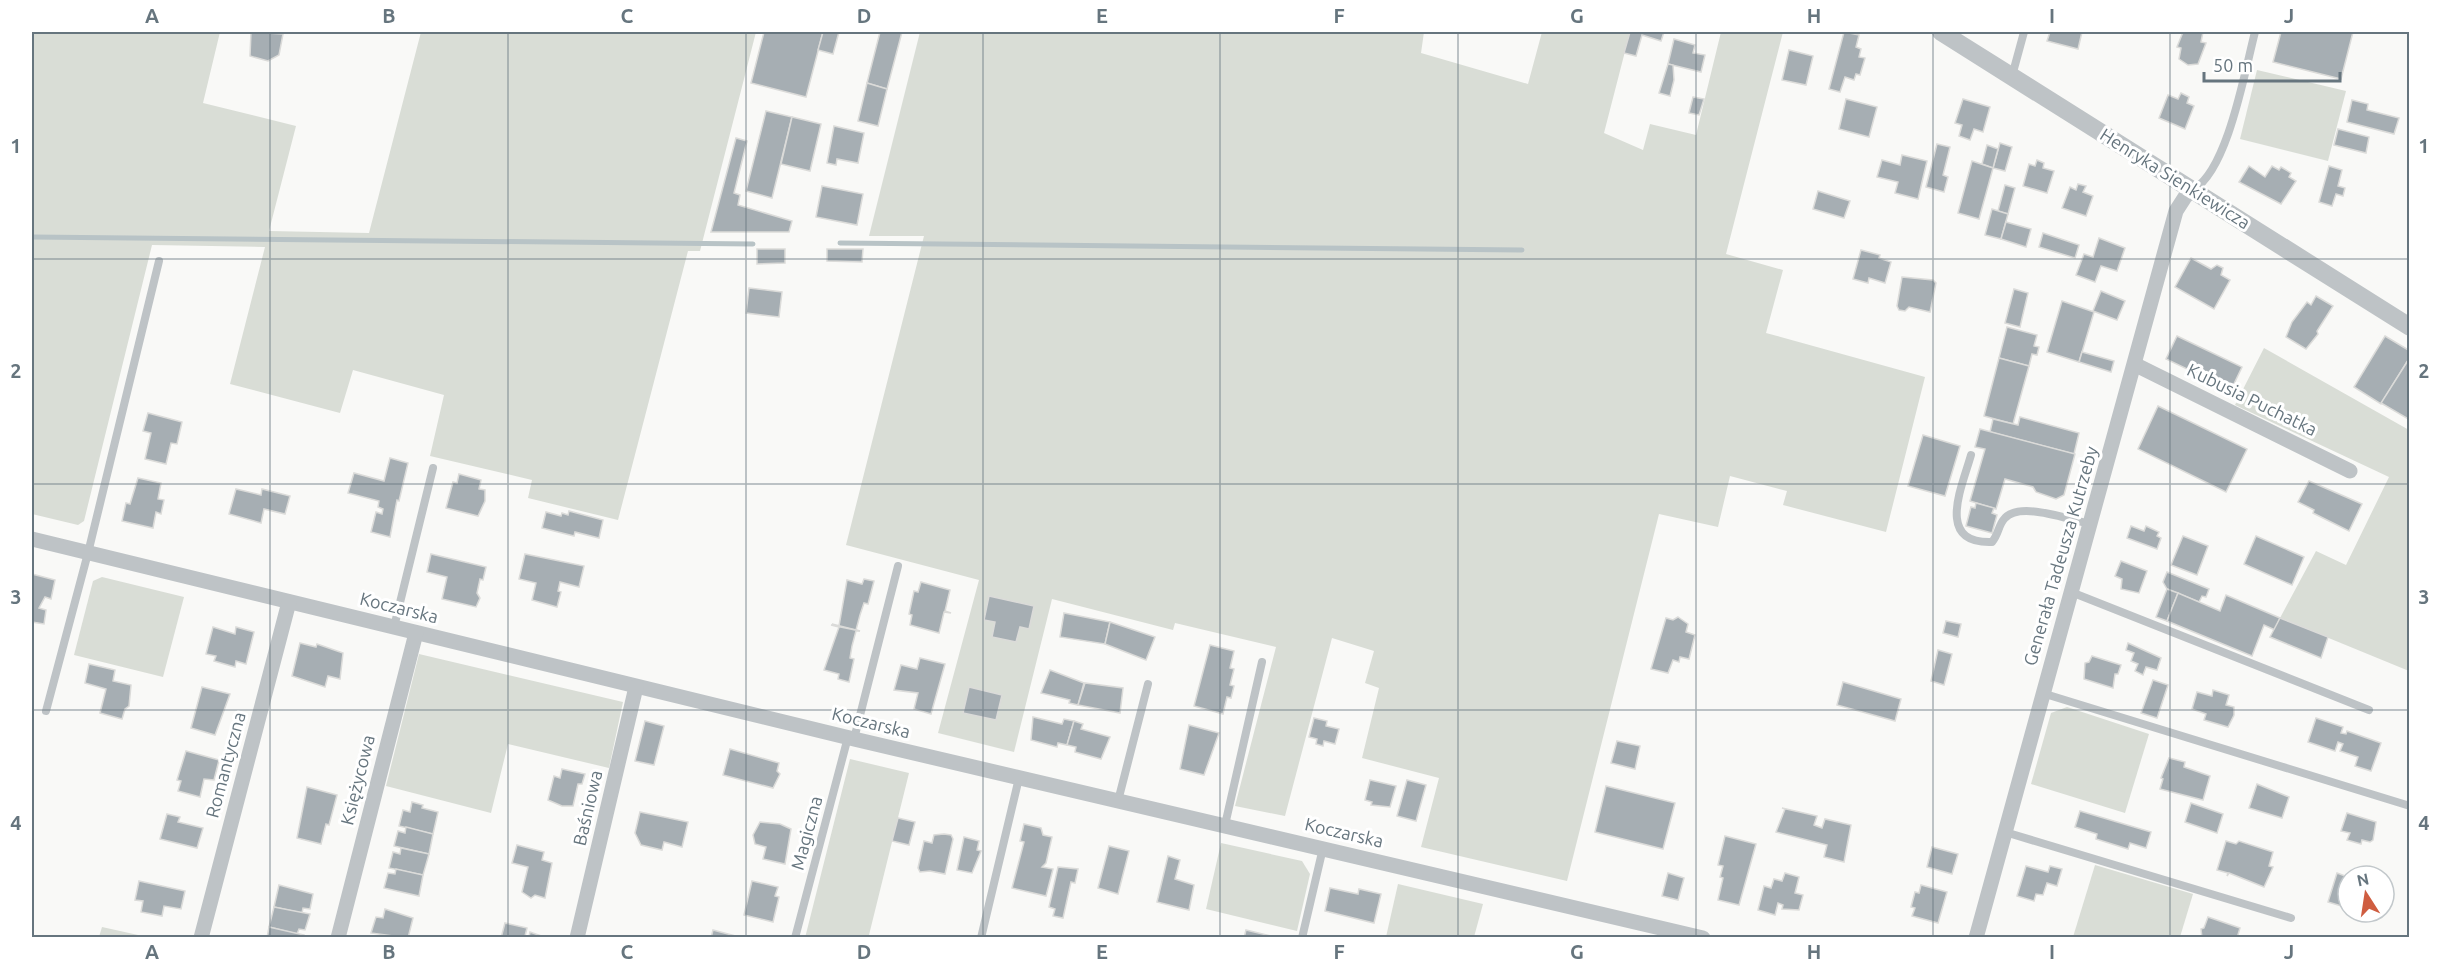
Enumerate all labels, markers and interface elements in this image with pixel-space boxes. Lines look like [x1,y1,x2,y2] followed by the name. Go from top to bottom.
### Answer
[145,4,159,27] text: A
[382,4,396,27] text: B
[621,4,634,27] text: C
[857,4,871,27] text: D
[1096,4,1108,27] text: E
[1333,4,1345,27] text: F
[1570,4,1584,27] text: G
[1807,4,1821,27] text: H
[2049,4,2055,27] text: I
[2284,4,2294,27] text: J
[2204,45,2340,83] scale bar
[2213,55,2253,75] text: 50 m
[2097,124,2254,232] street label: Henryka Sienkiewicza
[10,134,22,157] text: 1
[2418,134,2430,157] text: 1
[10,359,22,382] text: 2
[2184,359,2321,439] street label: Kubusia Puchatka
[2418,359,2430,382] text: 2
[2019,443,2101,668] street label: Generała Tadeusza Kutrzeby
[10,585,22,608] text: 3
[2418,585,2430,608] text: 3
[358,588,441,626] street label: Koczarska
[830,703,913,741] street label: Koczarska
[201,710,249,820] street label: Romantyczna
[336,733,378,827] street label: Księżycowa
[569,768,605,847] street label: Baśniowa
[787,794,826,872] street label: Magiczna
[10,811,22,834] text: 4
[2418,811,2430,834] text: 4
[1303,813,1385,851] street label: Koczarska
[2336,864,2396,924] north arrow
[2355,869,2371,889] text: N
[145,940,159,963] text: A
[382,940,396,963] text: B
[621,940,634,963] text: C
[857,940,871,963] text: D
[1096,940,1108,963] text: E
[1333,940,1345,963] text: F
[1570,940,1584,963] text: G
[1807,940,1821,963] text: H
[2049,940,2055,963] text: I
[2284,940,2294,963] text: J

